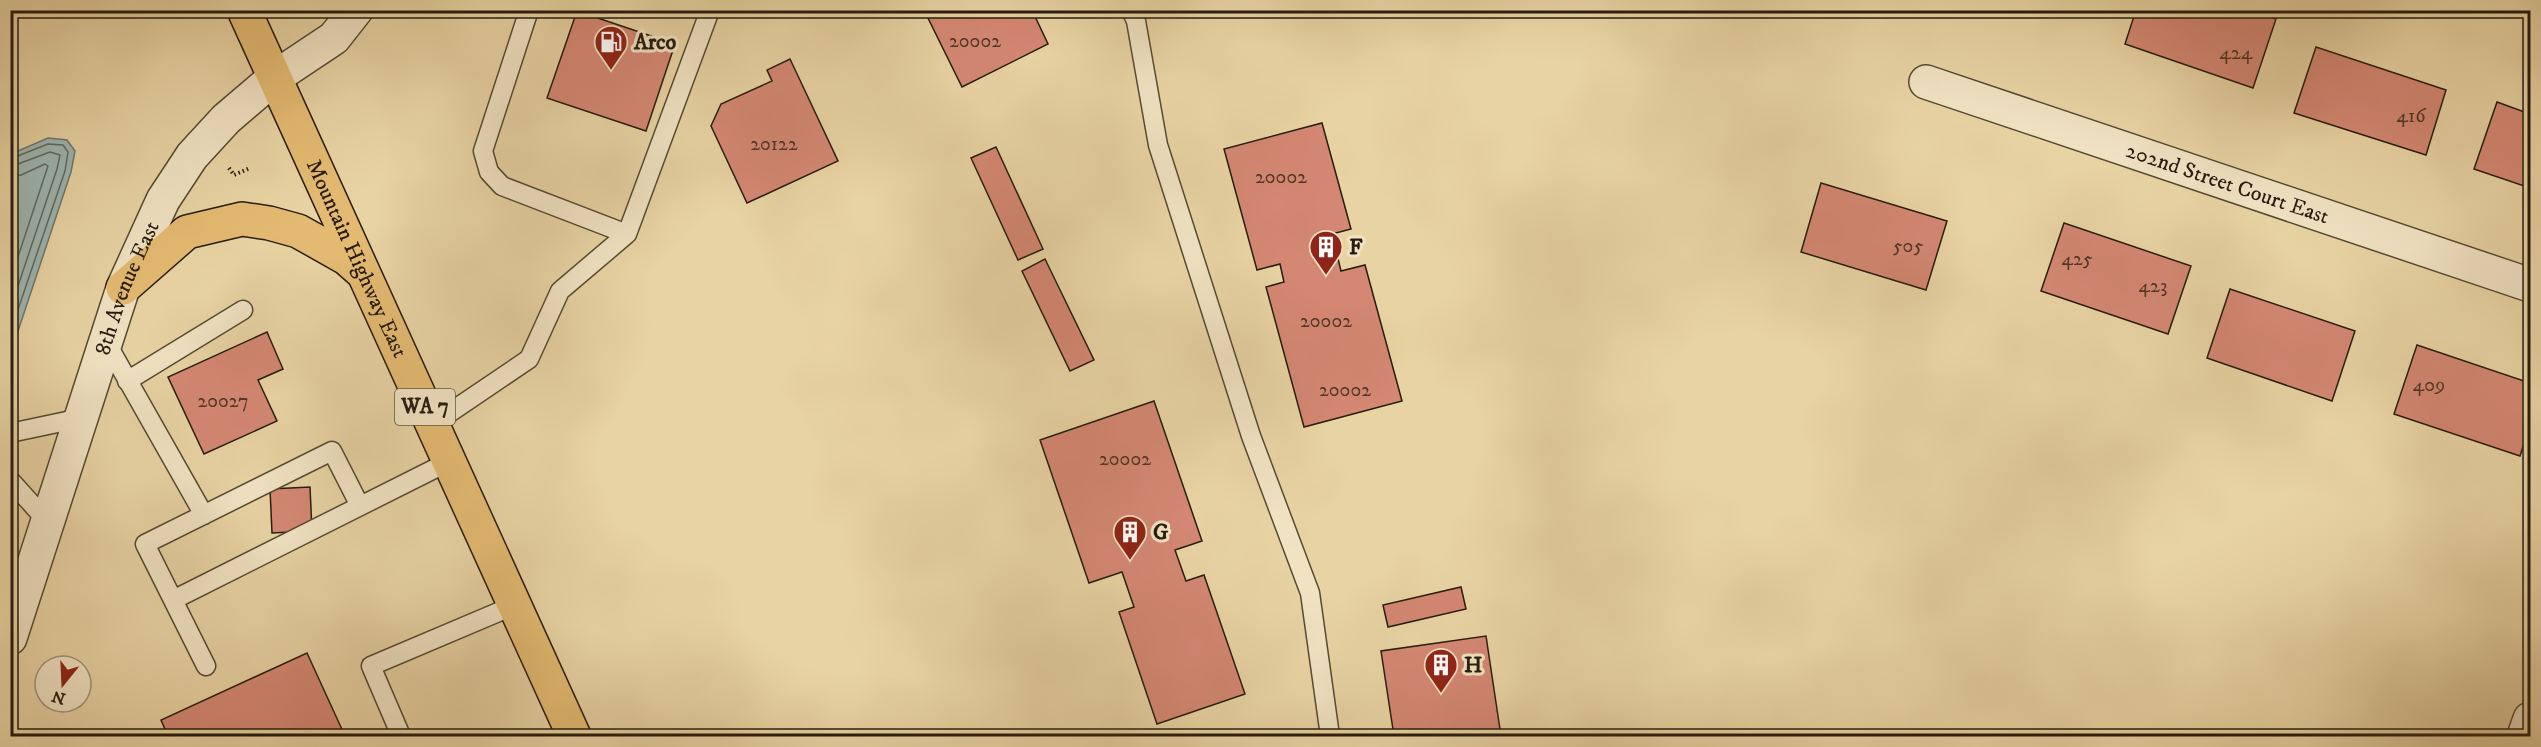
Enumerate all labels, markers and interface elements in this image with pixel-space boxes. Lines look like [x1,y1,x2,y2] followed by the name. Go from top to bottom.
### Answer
[593,24,629,71] fuel station icon: Arco
[633,29,677,56] place label: Arco
[949,29,1001,54] house number: 20002
[2220,41,2253,66] house number: 424
[2396,104,2426,129] house number: 416
[750,132,798,157] house number: 20122
[2122,137,2333,230] street label: 202nd Street Court East
[300,155,414,362] street label: Mountain Highway East
[1255,165,1307,190] house number: 20002
[89,217,165,358] street label: 8th Avenue East
[1308,229,1344,276] building icon: F
[1349,234,1363,261] place label: F
[1893,234,1923,259] house number: 505
[2061,247,2093,272] house number: 425
[2139,274,2167,299] house number: 423
[1300,309,1352,334] house number: 20002
[2413,373,2445,398] house number: 409
[1319,378,1371,403] house number: 20002
[197,389,249,414] house number: 20027
[395,389,455,425] road number: WA 7
[1099,447,1151,472] house number: 20002
[1112,514,1148,561] building icon: G
[1153,519,1169,546] place label: G
[1423,647,1459,694] building icon: H
[1464,652,1482,679] place label: H
[33,654,93,714] north arrow
[49,686,68,709] text: N

